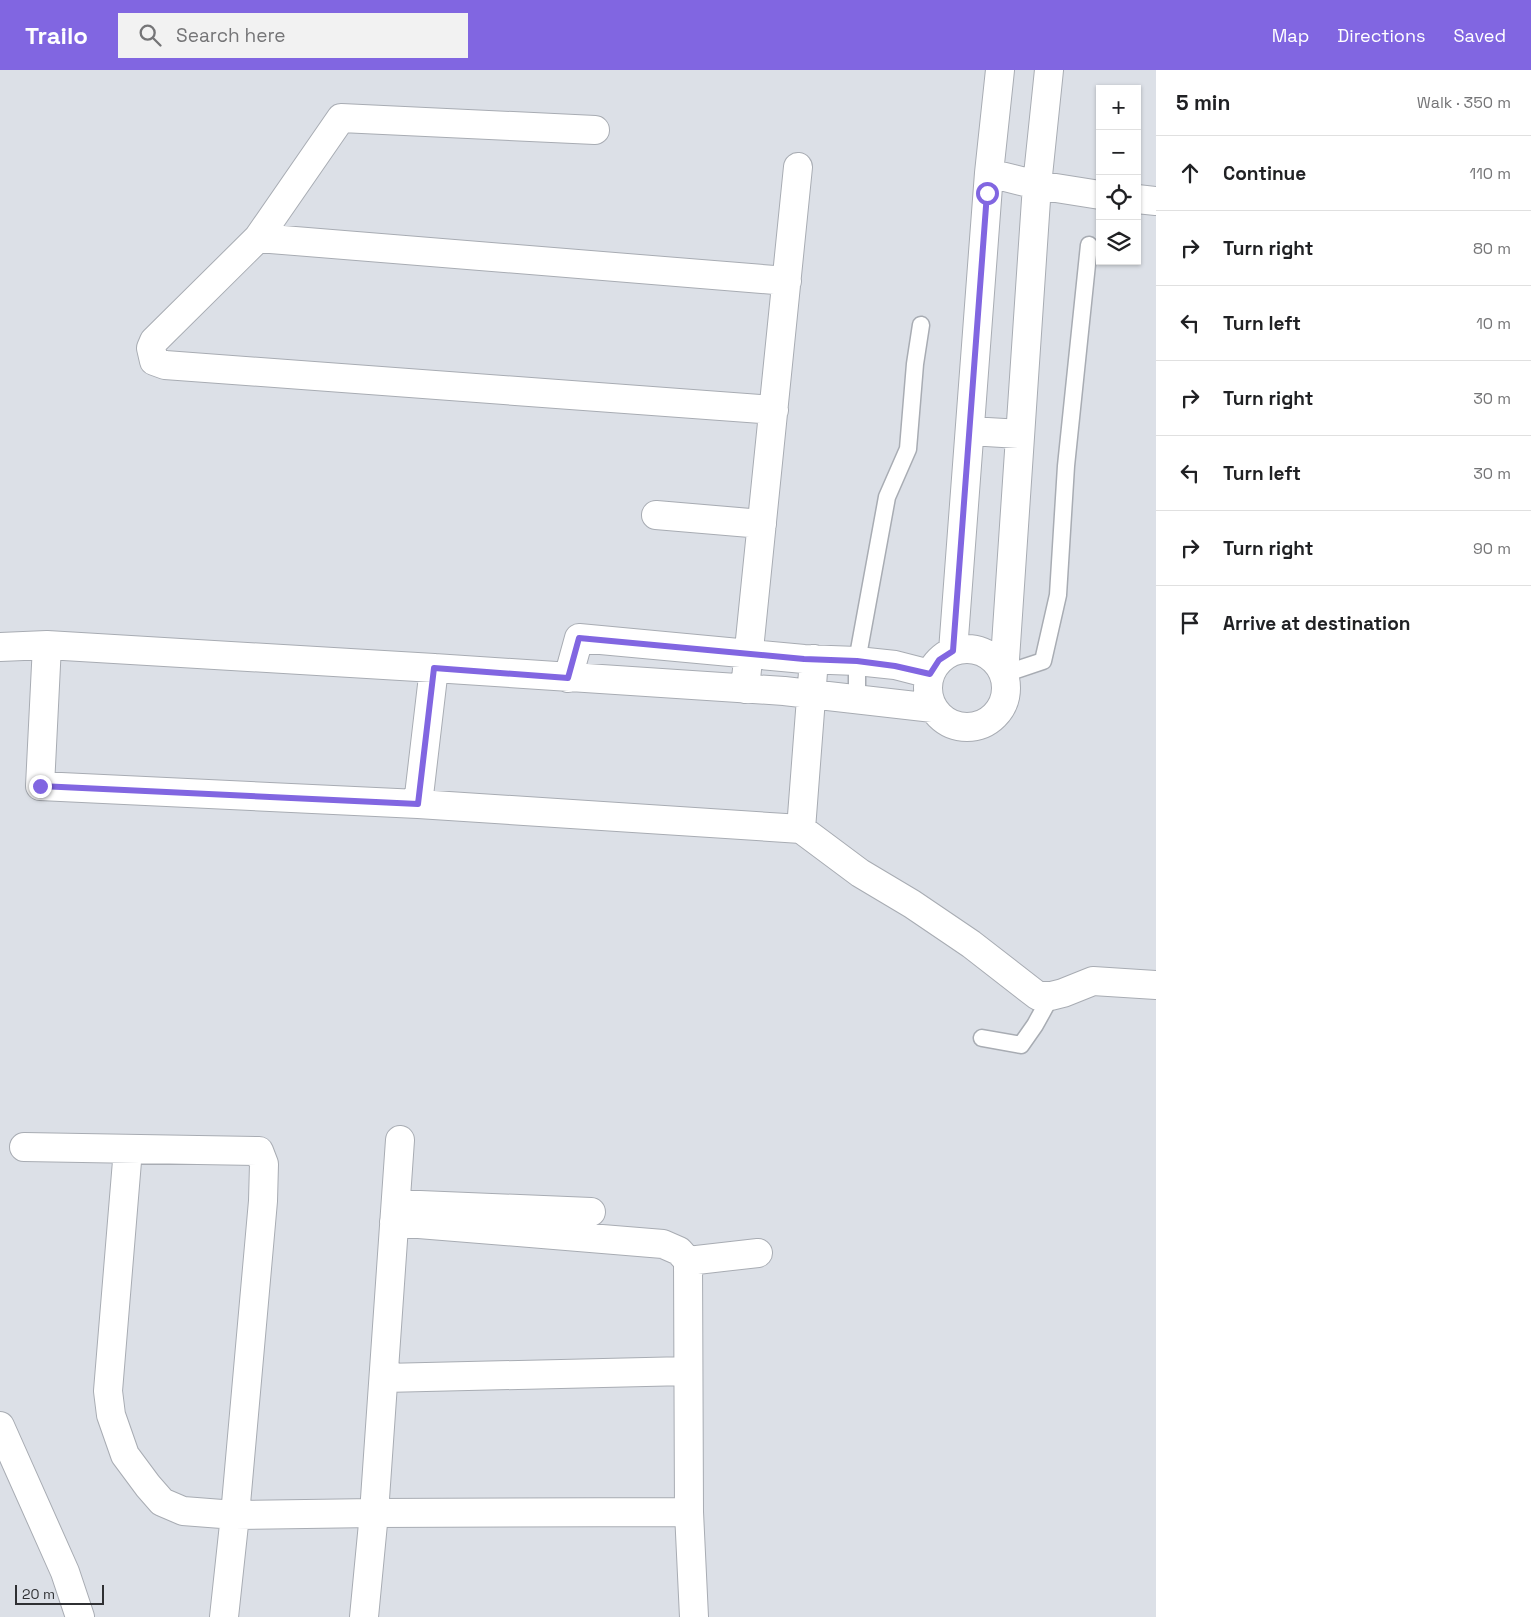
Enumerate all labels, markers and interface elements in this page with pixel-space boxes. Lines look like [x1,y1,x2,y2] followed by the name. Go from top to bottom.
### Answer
[118,13,468,58] search box
[25,20,88,51] text: Trailo
[136,21,164,49] icon: search
[176,23,286,48] text: Search here
[1272,24,1309,47] text: Map
[1337,24,1426,47] text: Directions
[1454,24,1506,47] text: Saved
[1096,85,1141,265] map controls
[1096,85,1141,130] button: +
[1176,89,1230,116] text: 5 min
[1417,92,1511,113] text: Walk · 350 m
[1096,130,1141,175] button: −
[1176,159,1204,187] icon: ahead
[1223,161,1306,186] text: Continue
[1469,163,1511,184] text: 110 m
[1096,175,1141,220] button: locate
[976,182,999,205] route start
[1096,220,1141,265] button: layers
[1176,234,1204,262] icon: right
[1223,236,1313,261] text: Turn right
[1473,238,1511,259] text: 80 m
[1176,309,1204,337] icon: left
[1223,311,1301,336] text: Turn left
[1476,313,1511,334] text: 10 m
[1176,384,1204,412] icon: right
[1223,386,1313,411] text: Turn right
[1473,388,1511,409] text: 30 m
[1176,459,1204,487] icon: left
[1223,461,1301,486] text: Turn left
[1473,463,1511,484] text: 30 m
[1176,534,1204,562] icon: right
[1223,536,1313,561] text: Turn right
[1473,538,1511,559] text: 90 m
[1176,609,1204,637] icon: arrive
[1223,611,1411,636] text: Arrive at destination
[29,775,52,798] route end
[15,1582,104,1605] scale bar
[22,1585,55,1603] text: 20 m

